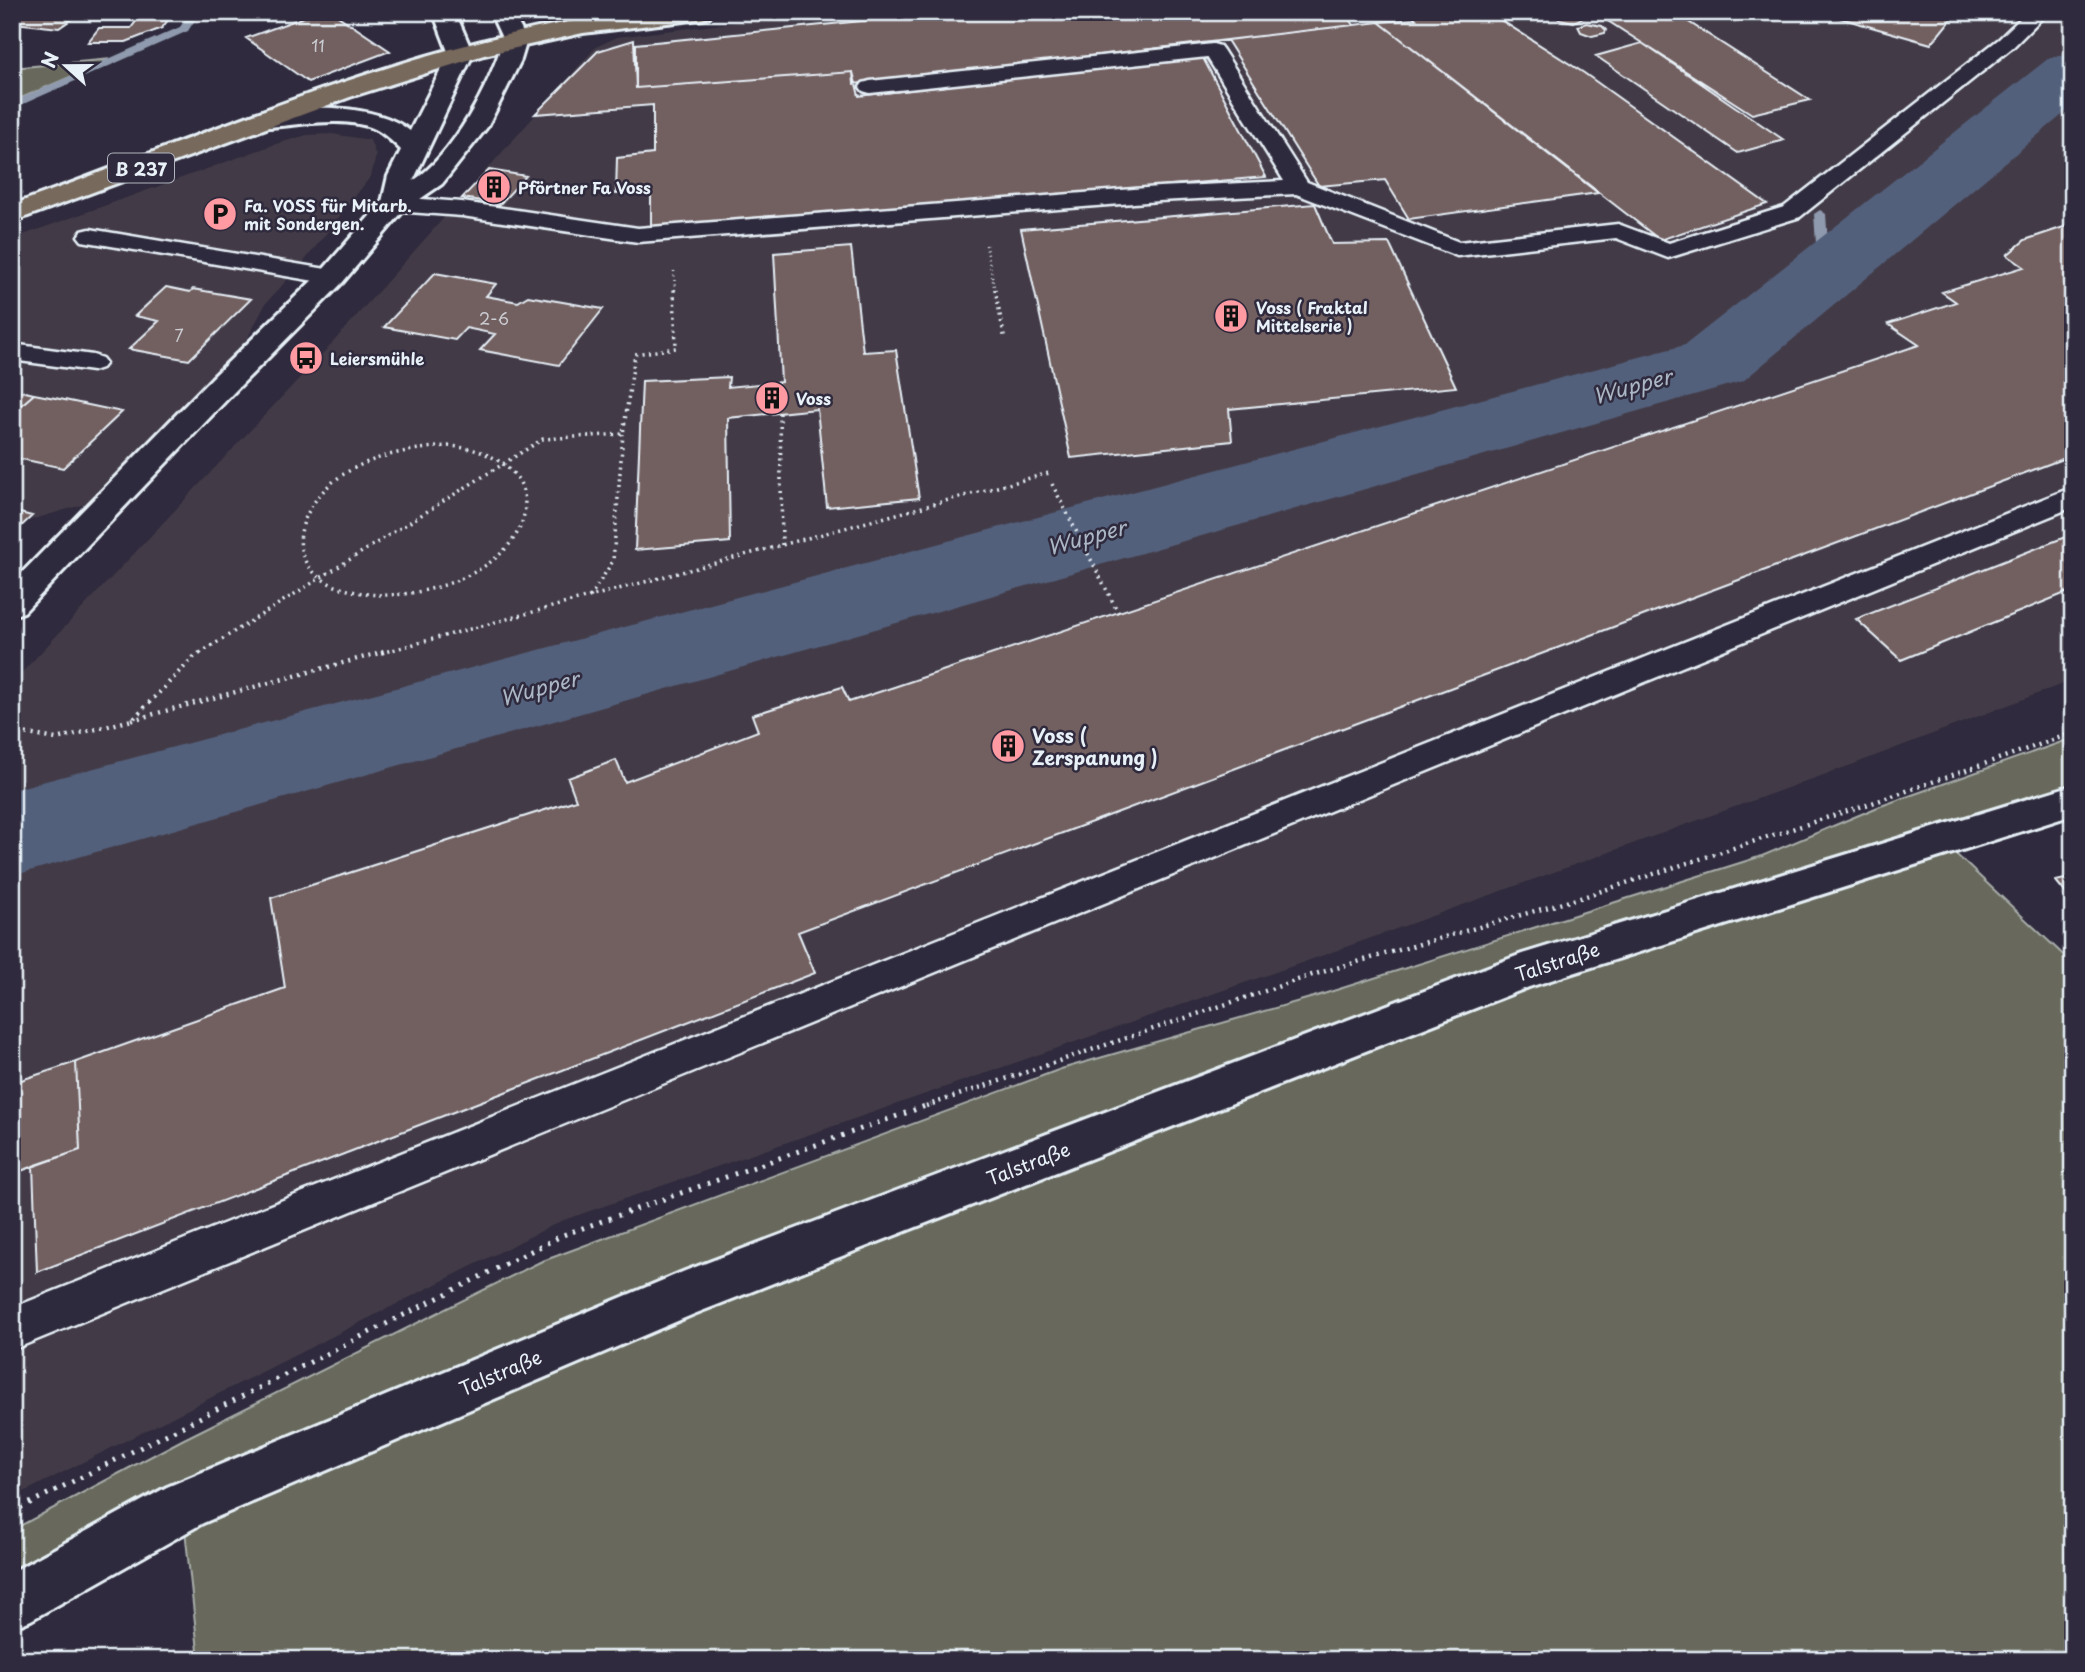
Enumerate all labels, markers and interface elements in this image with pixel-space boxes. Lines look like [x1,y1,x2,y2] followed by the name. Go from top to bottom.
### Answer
[32,32,102,102] north arrow
[311,33,325,57] house number: 11
[33,48,65,72] text: N
[108,154,174,182] road number: B 237
[475,168,513,206] building icon: Pförtner Fa Voss
[518,175,651,199] place label: Pförtner Fa Voss
[244,193,412,235] place label: Fa. VOSS für Mitarb. mit Sondergen.
[201,195,239,233] parking icon: Fa. VOSS für Mitarb. mit Sondergen.
[1256,295,1368,337] place label: Voss ( Fraktal Mittelserie )
[1212,297,1250,335] building icon: Voss ( Fraktal Mittelserie )
[479,306,509,330] house number: 2-6
[174,323,184,347] house number: 7
[287,339,325,377] bus stop icon: Leiersmühle
[330,346,424,370] place label: Leiersmühle
[1589,358,1677,411] water label: Wupper
[753,379,791,417] building icon: Voss
[796,386,831,410] place label: Voss
[1043,509,1131,562] water label: Wupper
[496,660,584,713] water label: Wupper
[1032,721,1158,771] place label: Voss ( Zerspanung )
[989,727,1027,765] building icon: Voss ( Zerspanung )
[1511,934,1603,988] street label: Talstraße
[982,1134,1074,1192] street label: Talstraße
[454,1342,546,1402] street label: Talstraße

